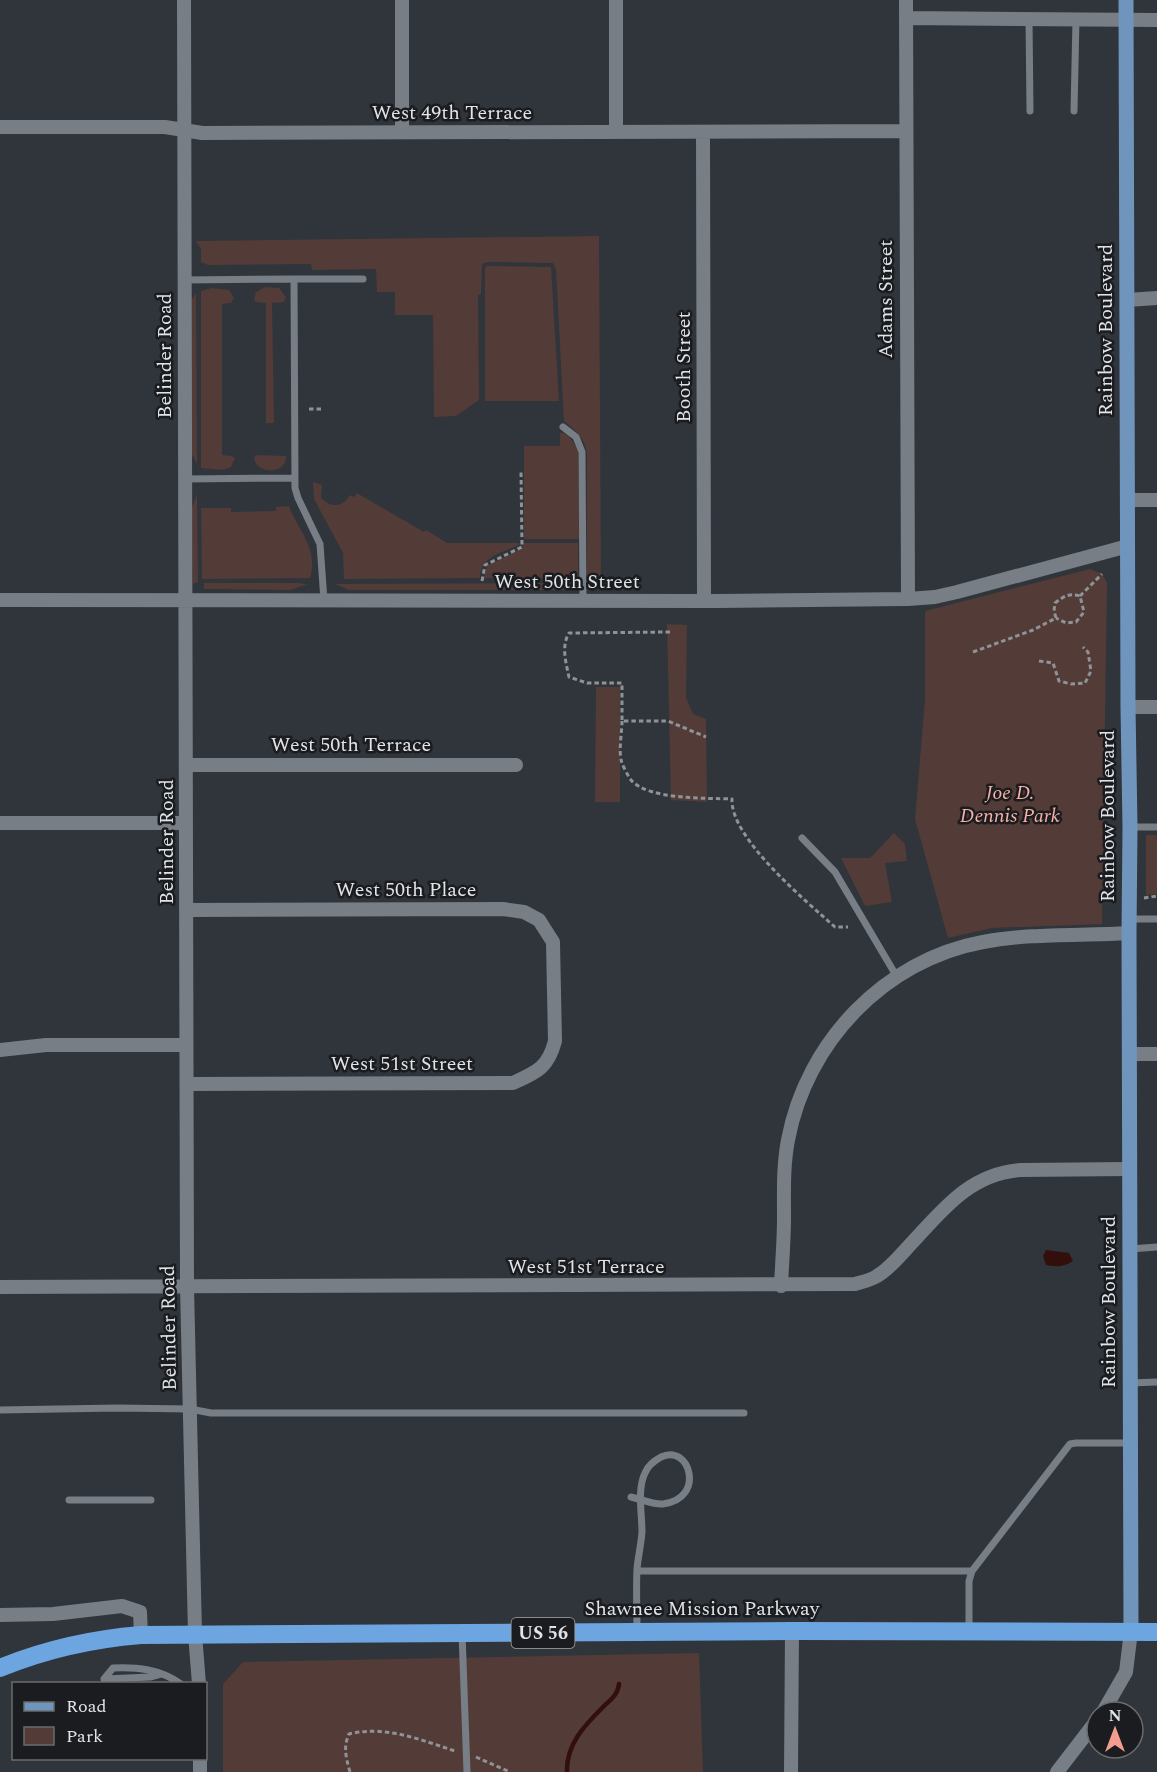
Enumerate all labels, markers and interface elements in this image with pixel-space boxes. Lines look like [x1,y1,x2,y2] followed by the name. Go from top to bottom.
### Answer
[372,98,532,128] street label: West 49th Terrace
[871,240,901,358] street label: Adams Street
[1091,244,1121,416] street label: Rainbow Boulevard
[150,293,180,419] street label: Belinder Road
[669,311,699,423] street label: Booth Street
[494,567,640,597] street label: West 50th Street
[271,730,431,760] street label: West 50th Terrace
[1093,730,1123,902] street label: Rainbow Boulevard
[960,778,1061,831] park label: Joe D. Dennis Park
[152,779,182,905] street label: Belinder Road
[336,875,476,905] street label: West 50th Place
[331,1049,473,1079] street label: West 51st Street
[1094,1216,1124,1388] street label: Rainbow Boulevard
[507,1252,665,1282] street label: West 51st Terrace
[153,1265,185,1391] street label: Belinder Road
[585,1594,821,1624] street label: Shawnee Mission Parkway
[512,1618,574,1648] road number: US 56
[12,1682,207,1760] legend
[66,1693,107,1720] text: Road
[1085,1700,1145,1760] north arrow
[1108,1704,1122,1728] text: N
[66,1723,103,1750] text: Park

